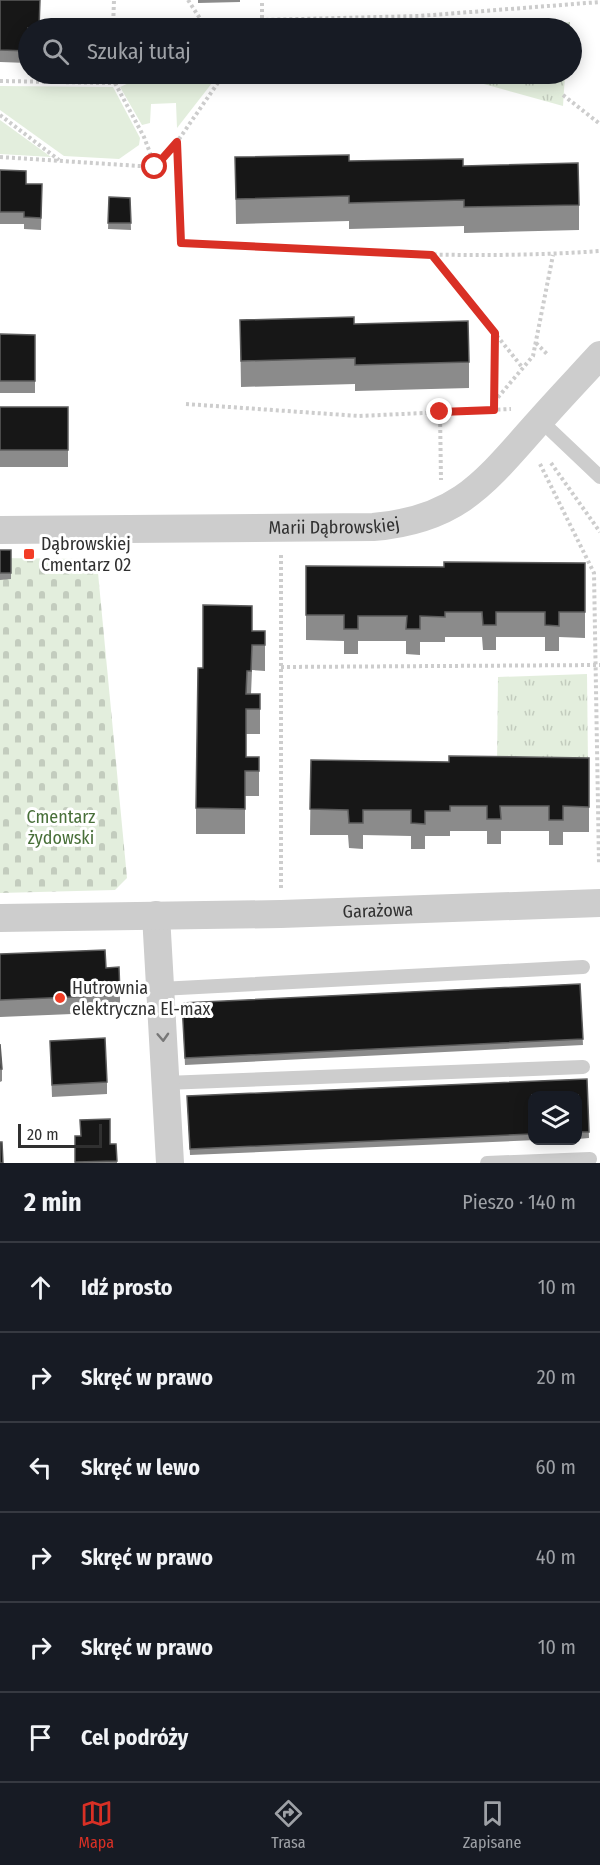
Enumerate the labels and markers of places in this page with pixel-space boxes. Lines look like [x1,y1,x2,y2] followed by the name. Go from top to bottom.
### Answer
[41,533,131,576] place label: Dąbrowskiej Cmentarz 02
[22,547,36,561] marker: Dąbrowskiej Cmentarz 02
[72,977,210,1020] place label: Hutrownia elektryczna El-max
[53,991,67,1005] marker: Hutrownia elektryczna El-max

